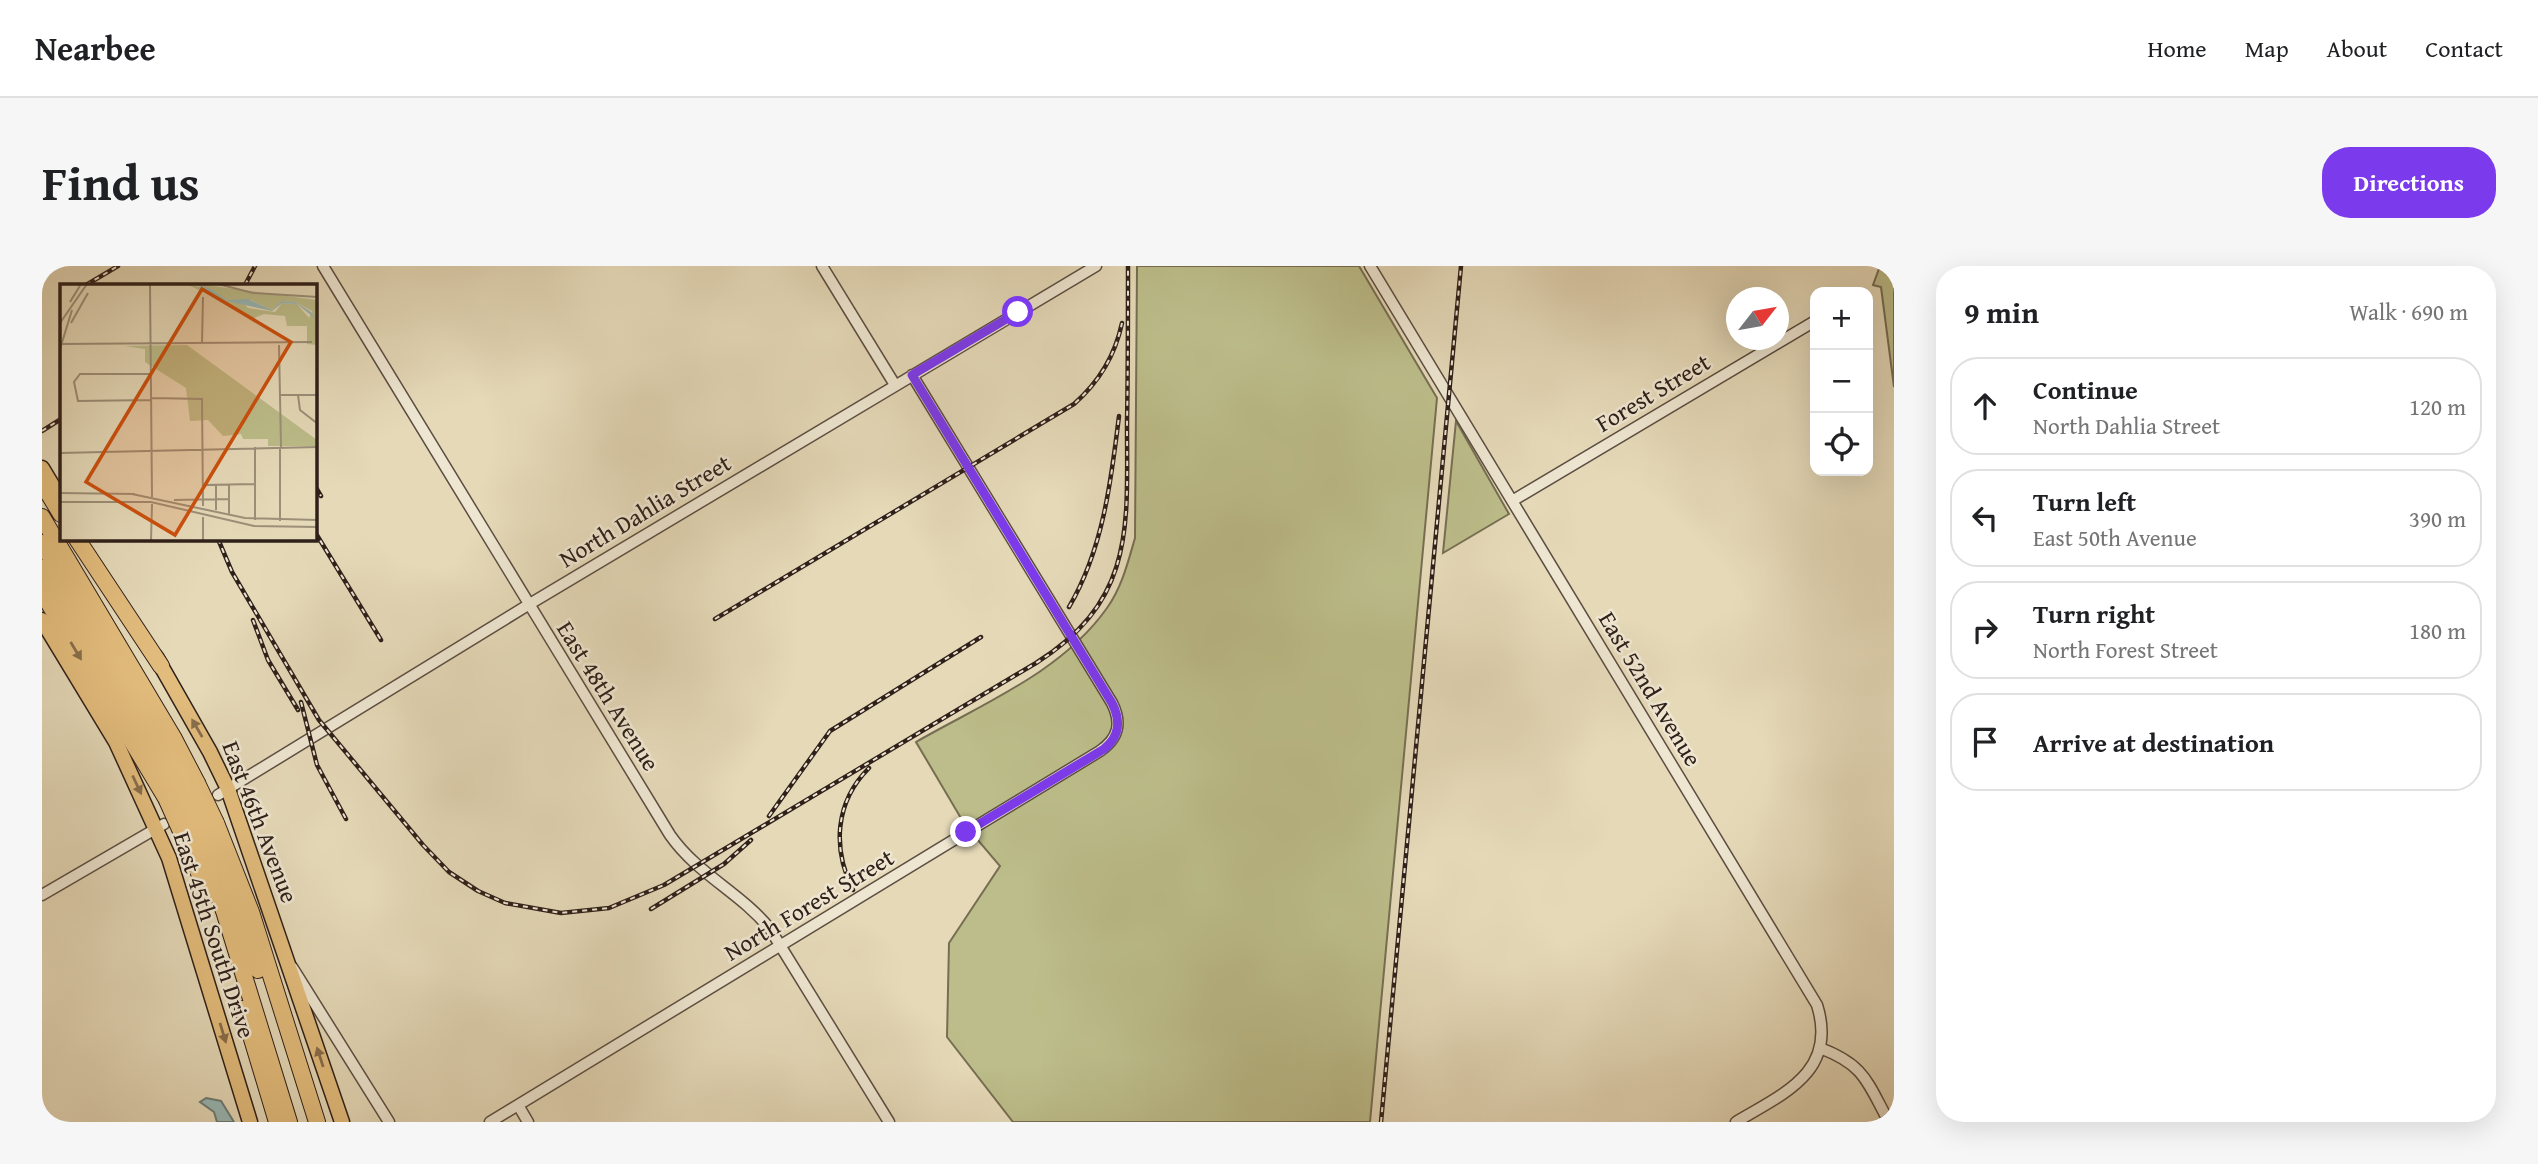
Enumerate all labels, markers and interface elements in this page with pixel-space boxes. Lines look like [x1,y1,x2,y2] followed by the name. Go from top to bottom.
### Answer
[35,24,156,72] text: Nearbee
[2148,31,2207,66] text: Home
[2245,31,2289,66] text: Map
[2327,31,2387,66] text: About
[2425,31,2503,66] text: Contact
[42,146,200,218] text: Find us
[2322,147,2496,218] button: Directions
[60,284,317,541] inset map
[1726,287,1789,350] north arrow
[1810,287,1873,476] map controls
[1810,287,1873,350] button: +
[1964,290,2039,334] text: 9 min
[2349,295,2468,328] text: Walk · 690 m
[1002,296,1033,327] route start
[1589,344,1717,440] street label: Forest Street
[1810,350,1873,413] button: −
[2033,370,2138,409] text: Continue
[1966,387,2004,425] icon: ahead
[2409,390,2466,423] text: 120 m
[2033,409,2220,442] text: North Dahlia Street
[1810,413,1873,476] button: locate
[552,445,738,576] street label: North Dahlia Street
[2033,482,2136,521] text: Turn left
[1966,499,2004,537] icon: left
[2409,502,2466,535] text: 390 m
[2033,521,2197,554] text: East 50th Avenue
[2033,594,2155,633] text: Turn right
[1590,605,1711,773] street label: East 52nd Avenue
[1966,611,2004,649] icon: right
[548,614,669,777] street label: East 48th Avenue
[2409,614,2466,647] text: 180 m
[2033,633,2218,666] text: North Forest Street
[70,641,83,660] one-way arrow
[191,718,203,738] one-way arrow
[1966,723,2004,761] icon: arrive
[2033,723,2274,762] text: Arrive at destination
[214,736,307,908] street label: East 46th Avenue
[132,774,143,795] one-way arrow
[950,816,981,847] route end
[165,827,264,1043] street label: East 45th South Drive
[717,840,901,969] street label: North Forest Street
[219,1023,229,1044] one-way arrow
[315,1046,325,1067] one-way arrow

